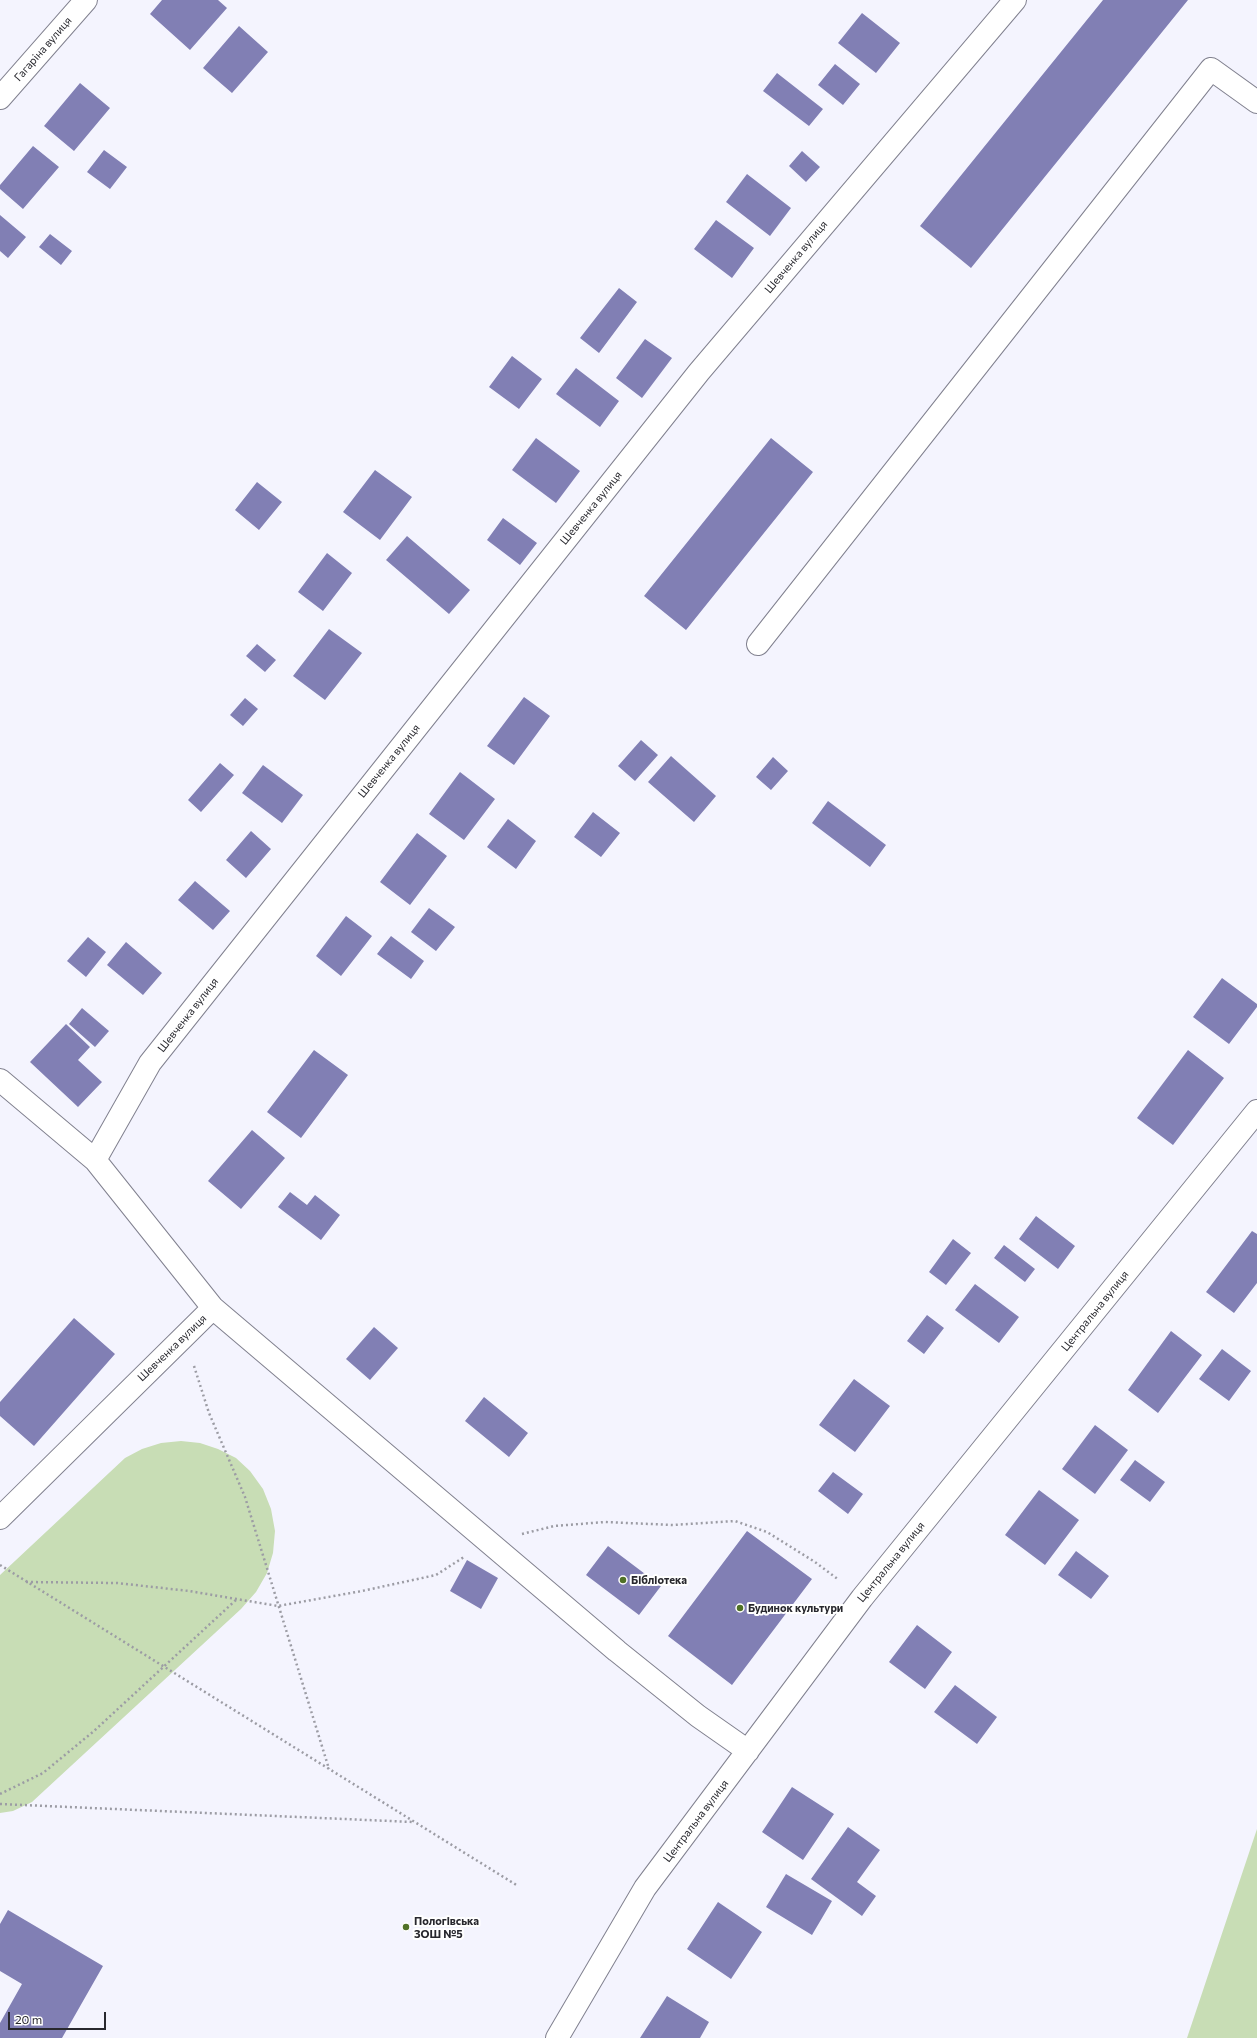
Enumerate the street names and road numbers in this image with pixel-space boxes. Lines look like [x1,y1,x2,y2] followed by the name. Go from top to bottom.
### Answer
[12,14,74,84] street label: Гагаріна вулиця
[762,218,830,296] street label: Шевченка вулиця
[557,469,625,547] street label: Шевченка вулиця
[355,722,423,800] street label: Шевченка вулиця
[155,975,221,1055] street label: Шевченка вулиця
[1058,1268,1132,1354] street label: Центральна вулиця
[135,1312,209,1384] street label: Шевченка вулиця
[854,1519,928,1605] street label: Центральна вулиця
[661,1777,731,1865] street label: Центральна вулиця

